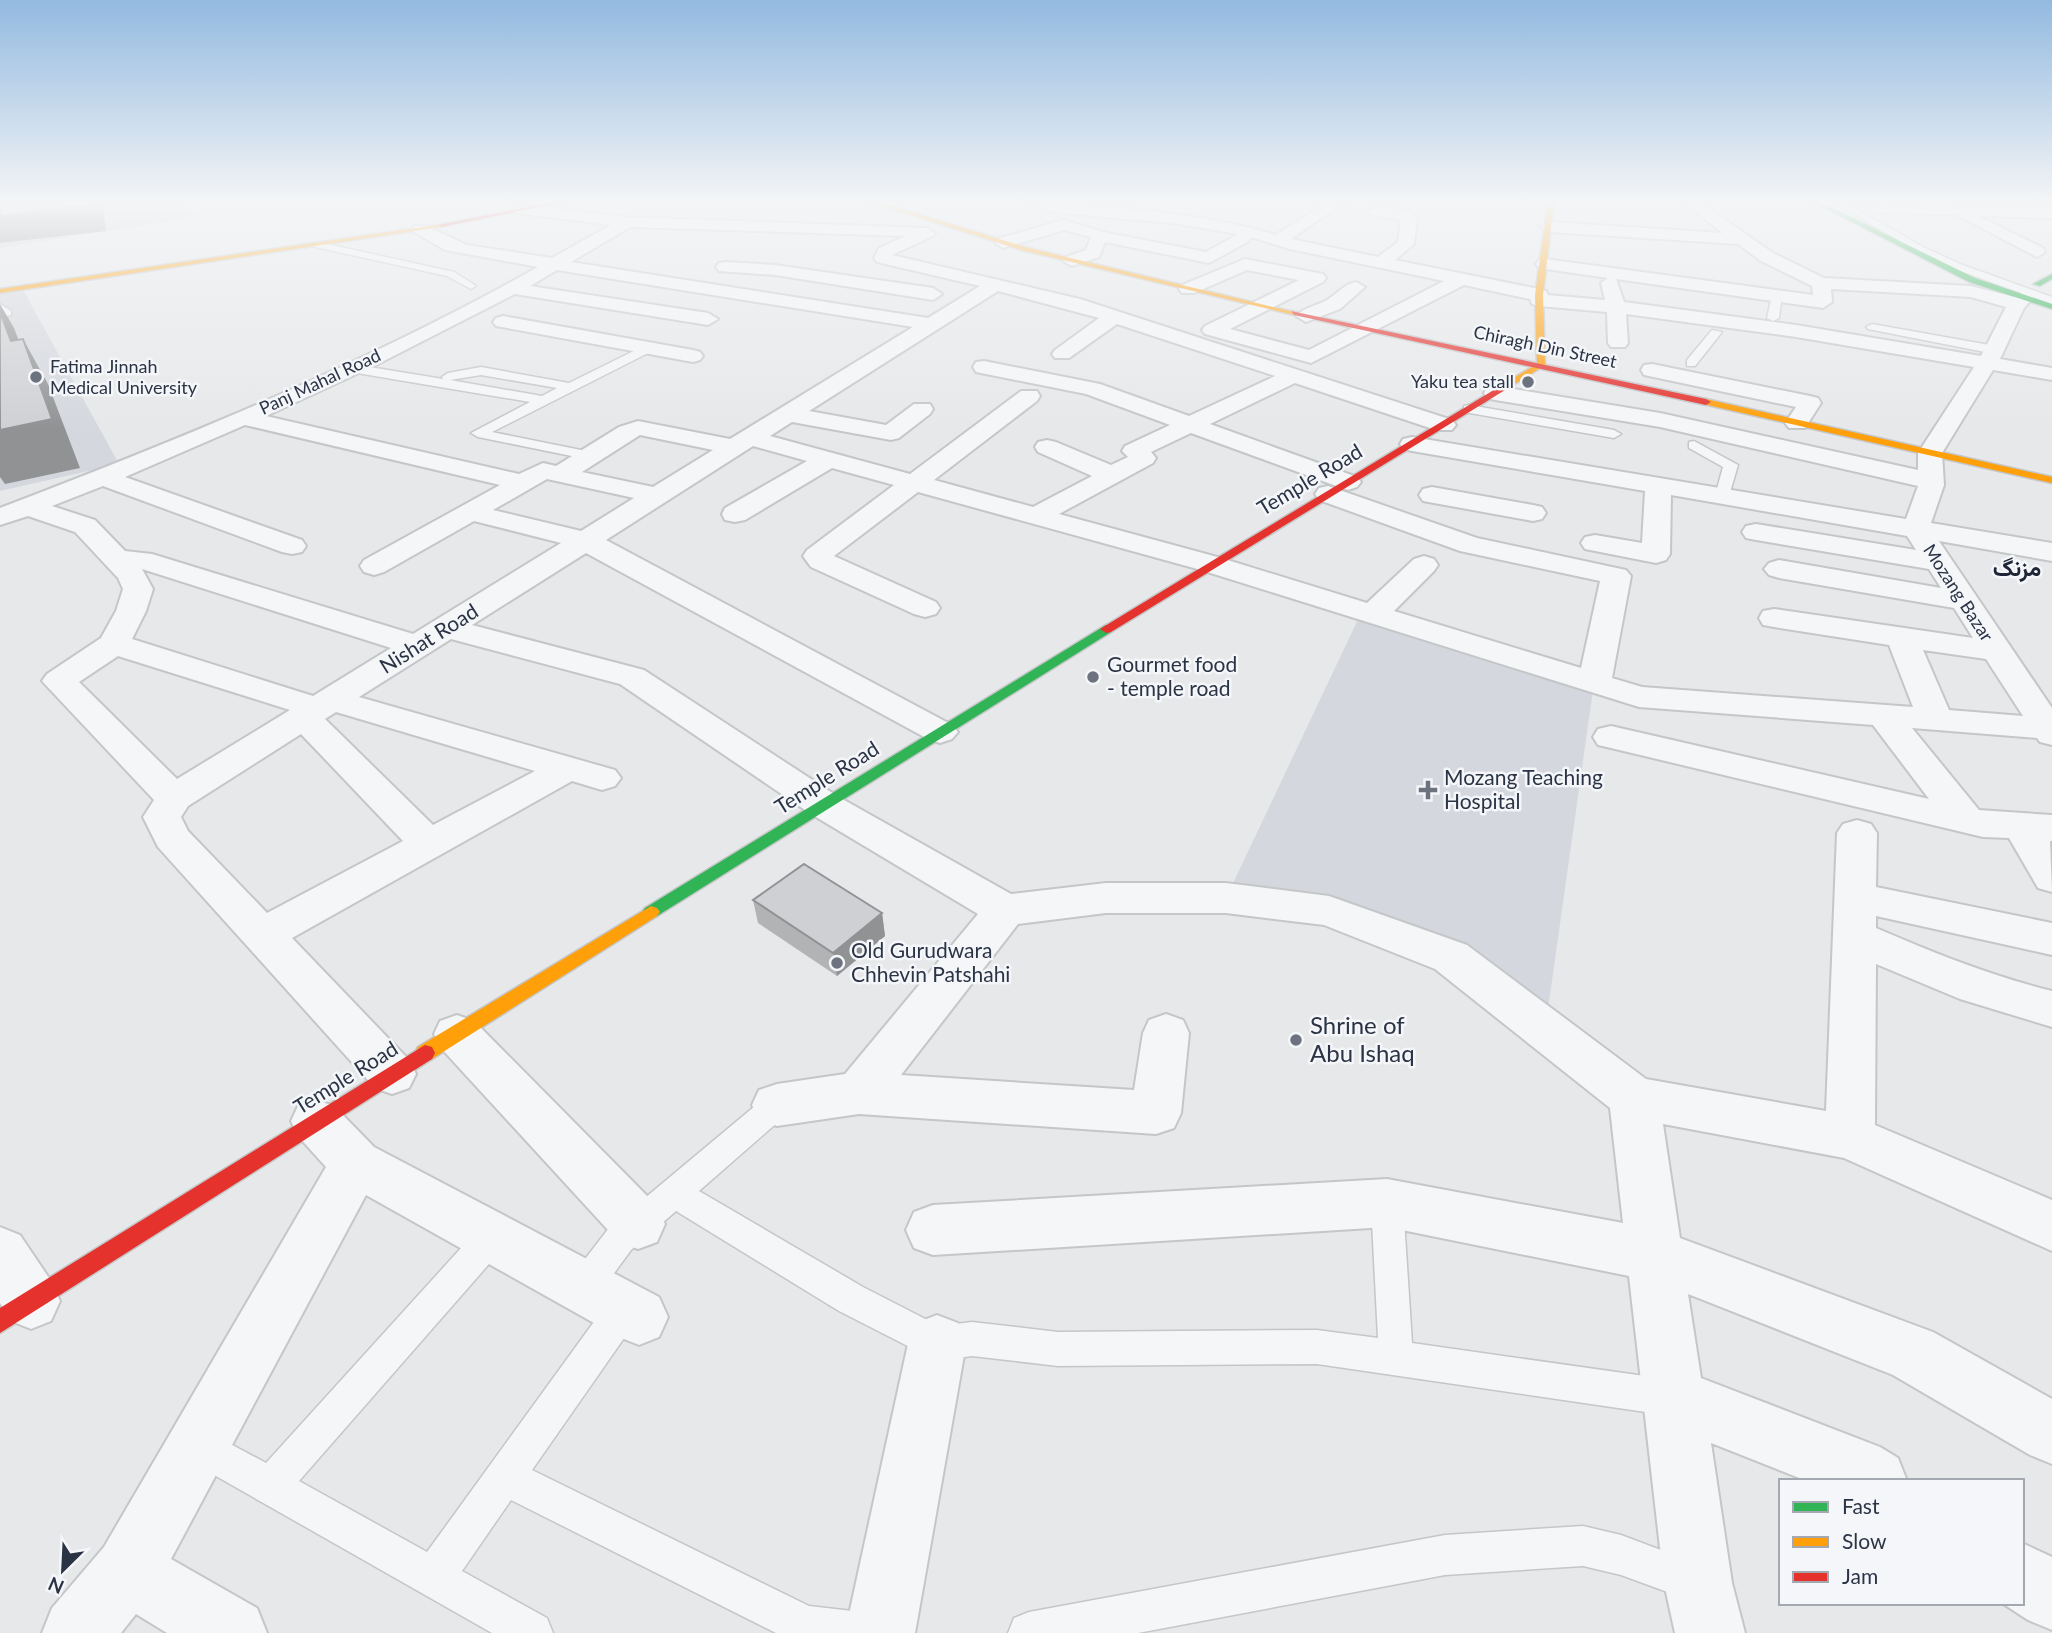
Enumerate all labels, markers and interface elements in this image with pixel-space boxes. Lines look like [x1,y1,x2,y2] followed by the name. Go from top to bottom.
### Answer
[1472,320,1619,372] street label: Chiragh Din Street
[255,343,384,419] street label: Panj Mahal Road
[50,355,198,398] place label: Fatima Jinnah Medical University
[28,369,44,385] marker: Fatima Jinnah Medical University
[1411,370,1514,392] place label: Yaku tea stall
[1520,374,1536,390] marker: Yaku tea stall
[1252,438,1366,520] street label: Temple Road
[1919,540,1999,646] street label: Mozang Bazar
[1993,553,2041,583] district label: مزنگ
[374,598,482,678] street label: Nishat Road
[1107,651,1237,700] place label: Gourmet food - temple road
[1085,669,1101,685] marker: Gourmet food - temple road
[770,735,883,819] street label: Temple Road
[1444,764,1603,813] place label: Mozang Teaching Hospital
[1418,780,1438,800] marker: Mozang Teaching Hospital
[851,937,1010,986] place label: Old Gurudwara Chhevin Patshahi
[829,955,845,971] marker: Old Gurudwara Chhevin Patshahi
[1310,1010,1415,1067] place label: Shrine of Abu Ishaq
[1288,1032,1304,1048] marker: Shrine of Abu Ishaq
[289,1035,402,1119] street label: Temple Road
[1779,1479,2024,1605] legend
[1842,1493,1880,1518] text: Fast
[1842,1528,1887,1553] text: Slow
[28,1535,98,1605] north arrow
[1842,1563,1878,1588] text: Jam
[45,1573,67,1599] text: N

